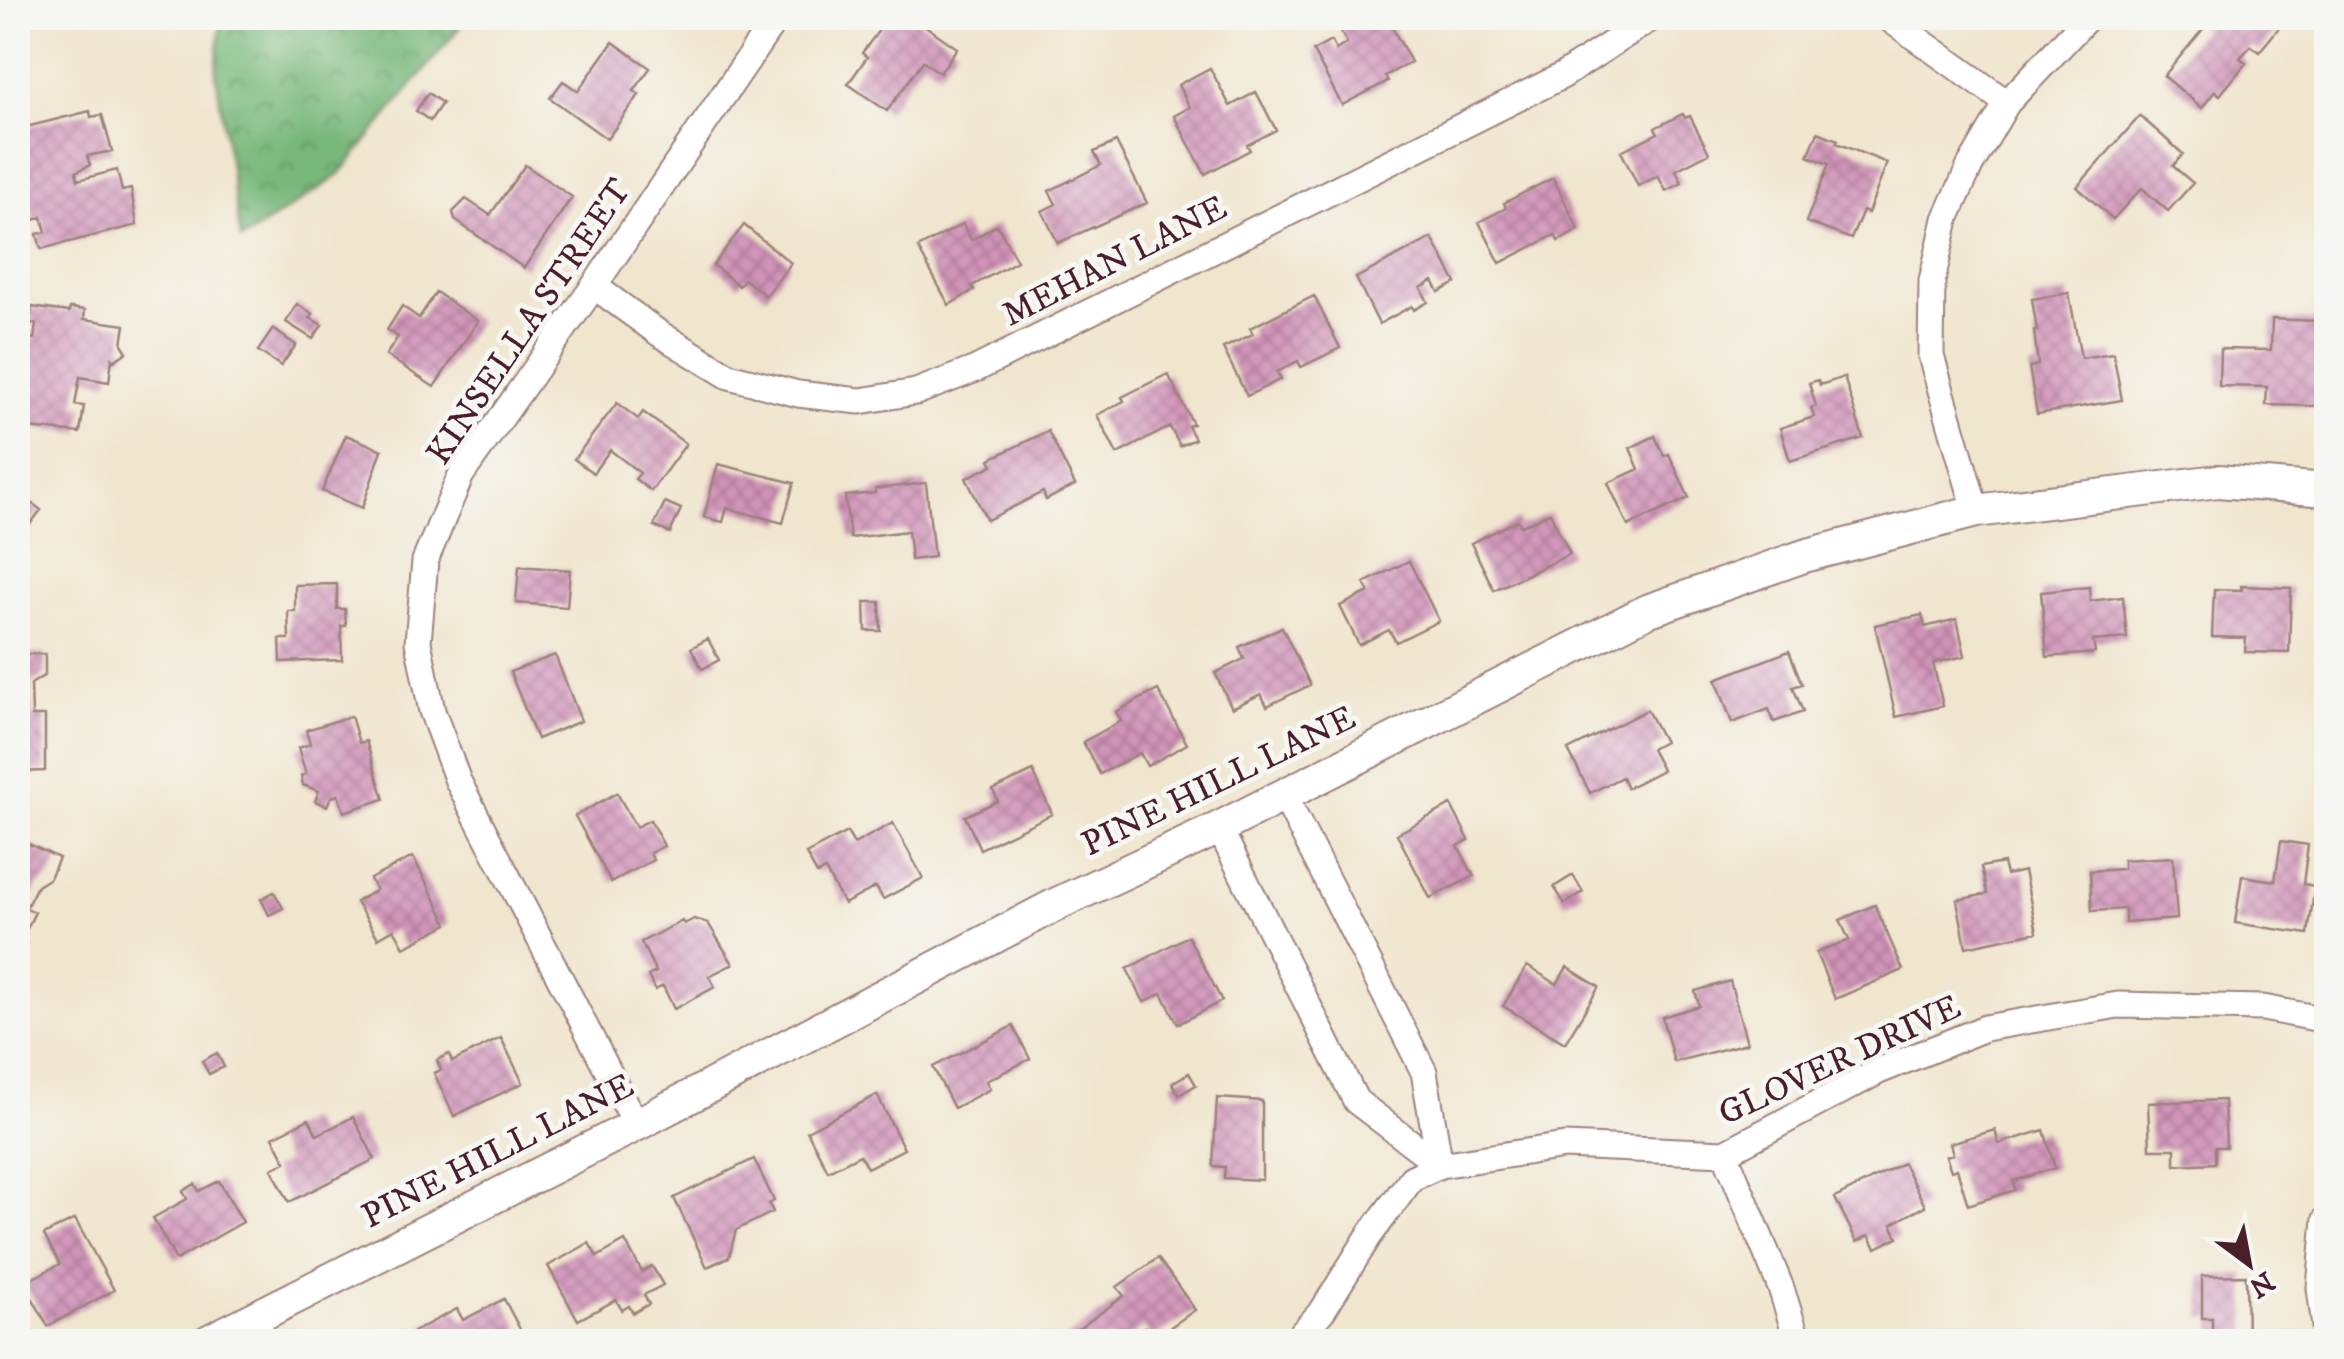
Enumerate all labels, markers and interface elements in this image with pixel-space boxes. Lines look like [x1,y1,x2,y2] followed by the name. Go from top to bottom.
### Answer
[418,170,642,474] street label: KINSELLA STREET
[995,186,1235,337] street label: MEHAN LANE
[1075,696,1363,867] street label: PINE HILL LANE
[1712,985,1968,1136] street label: GLOVER DRIVE
[355,1064,641,1239] street label: PINE HILL LANE
[2199,1214,2299,1314] north arrow
[2242,1263,2280,1305] text: N

